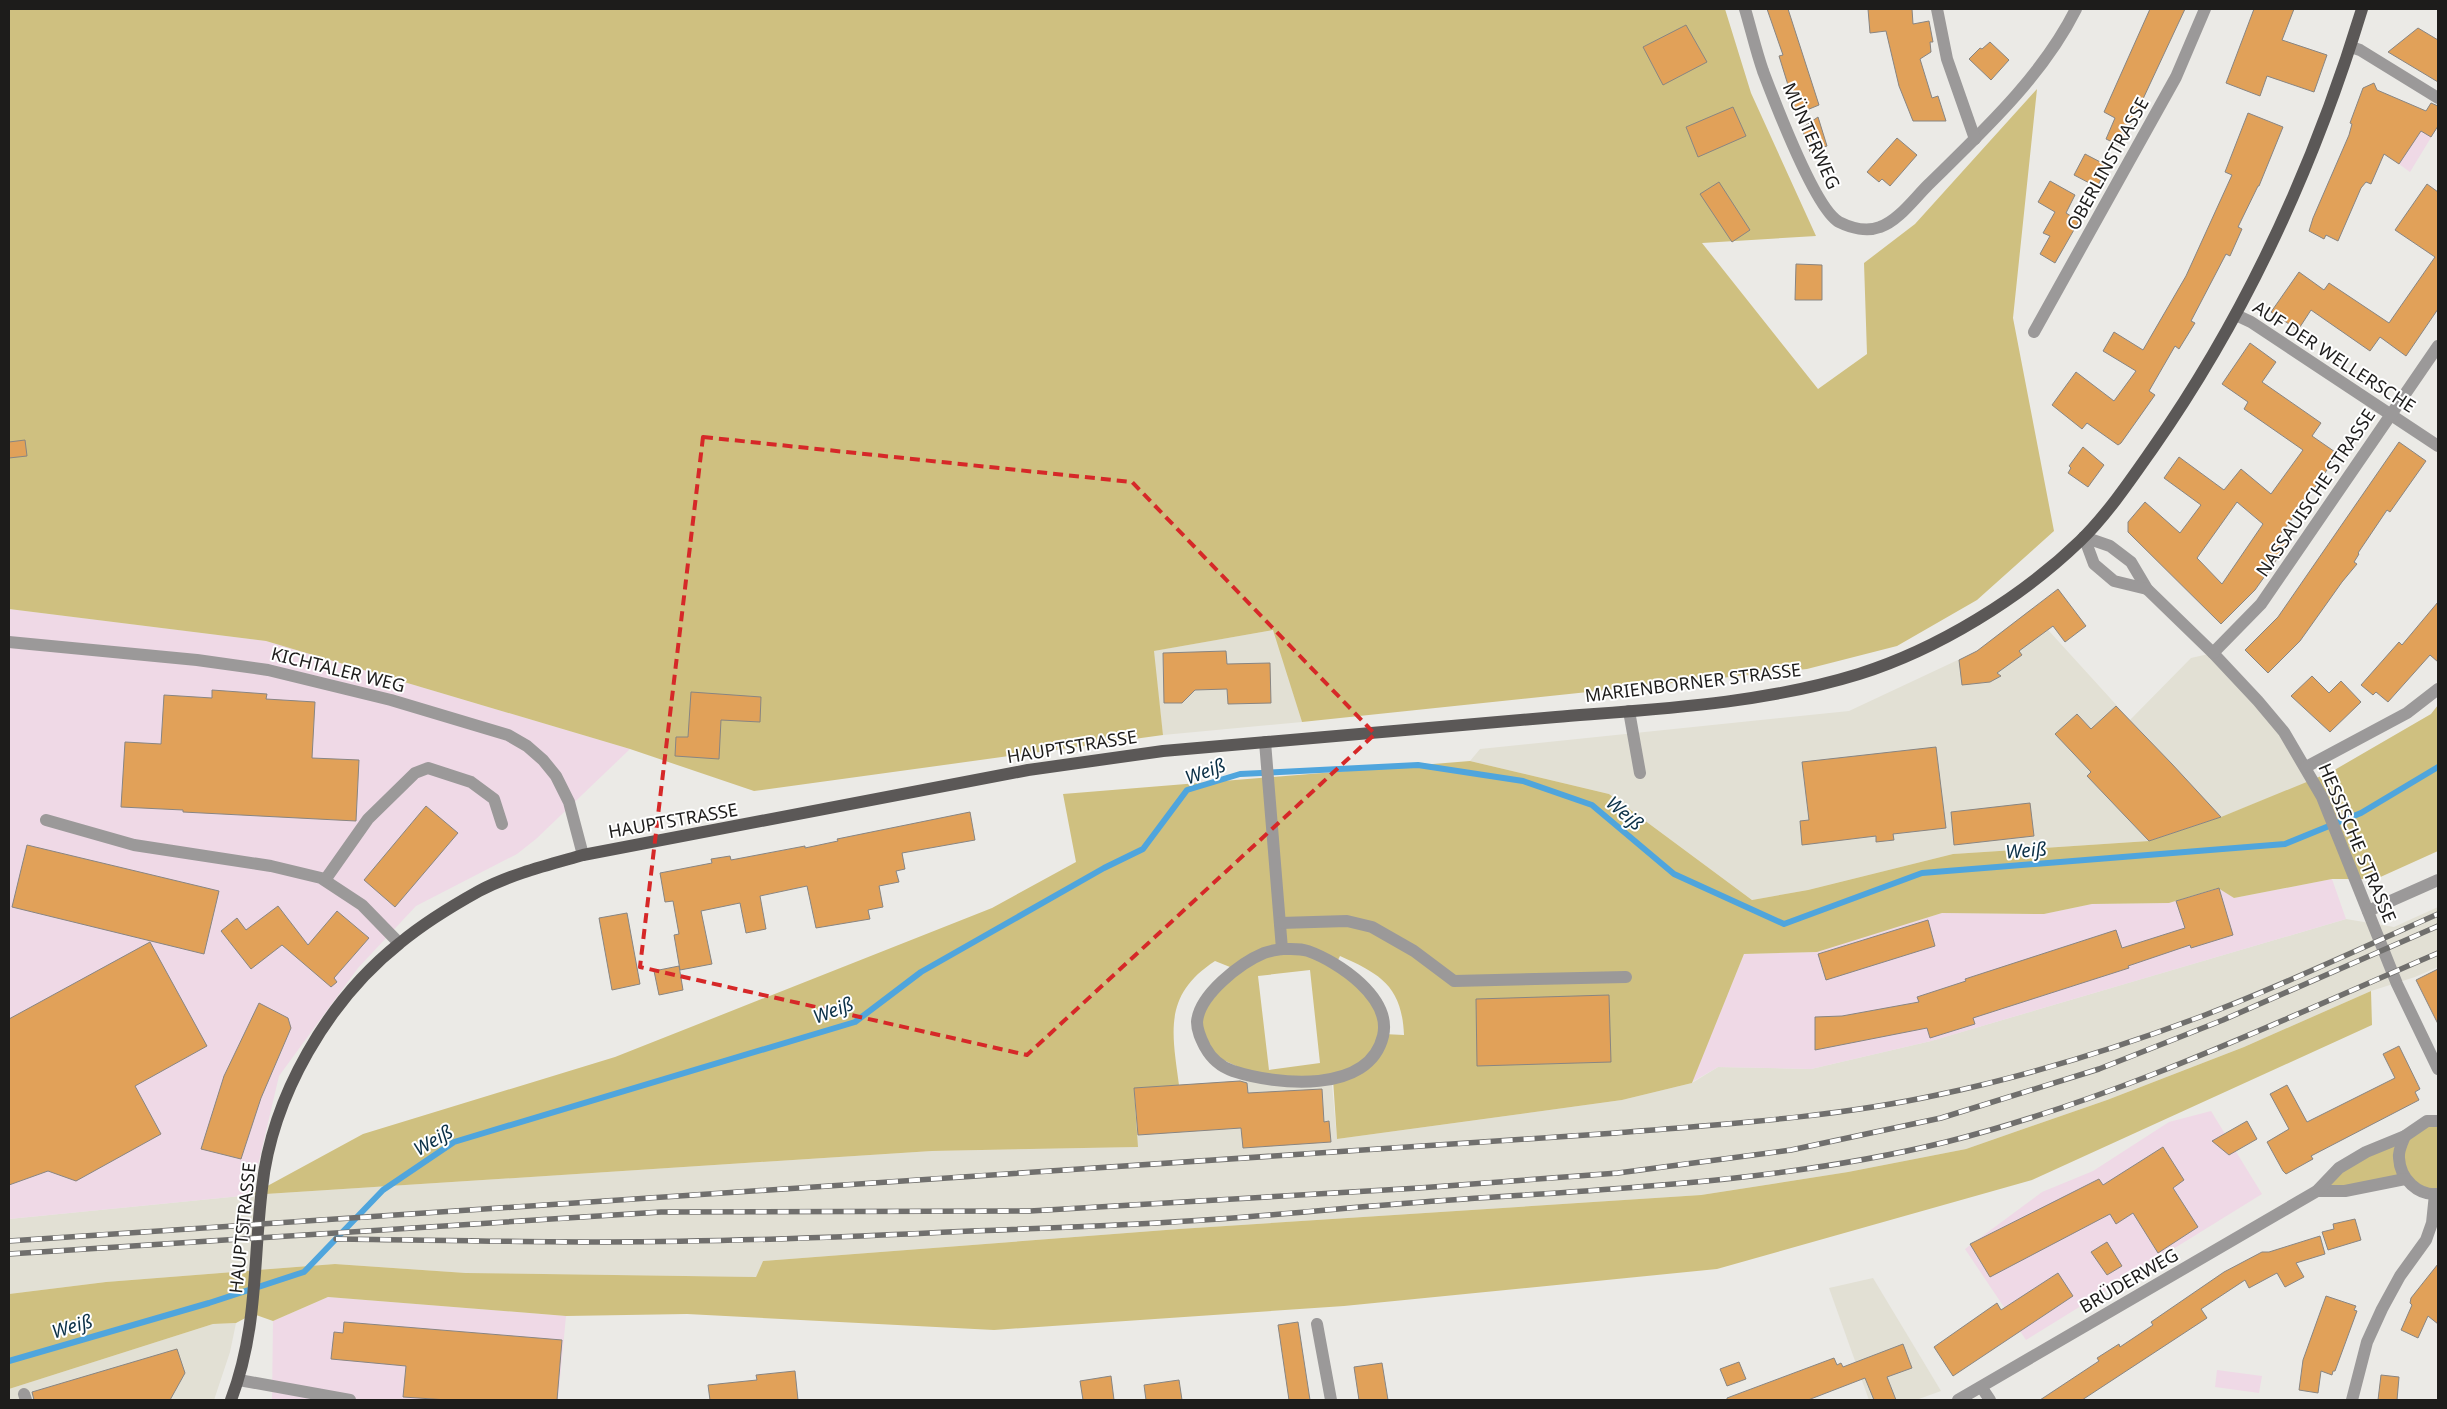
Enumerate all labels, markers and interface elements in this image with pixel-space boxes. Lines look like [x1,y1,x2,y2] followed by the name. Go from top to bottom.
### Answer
[1778,79,1846,193] street label: MÜNTERWEG
[2061,93,2154,234] street label: OBERLINSTRASSE
[2249,295,2420,418] street label: AUF DER WELLERSCHE
[2250,404,2380,581] street label: NASSAUISCHE STRASSE
[269,641,408,697] street label: KICHTALER WEG
[1583,657,1802,707] street label: MARIENBORNER STRASSE
[1005,724,1139,768] street label: HAUPTSTRASSE
[1181,752,1229,790] water label: Weiß
[2313,759,2402,926] street label: HESSISCHE STRASSE
[1601,790,1649,836] water label: Weiß
[606,797,740,843] street label: HAUPTSTRASSE
[2004,835,2048,865] water label: Weiß
[809,990,857,1030] water label: Weiß
[409,1118,457,1162] water label: Weiß
[223,1161,261,1294] street label: HAUPTSTRASSE
[2075,1242,2182,1318] street label: BRÜDERWEG
[48,1308,96,1344] water label: Weiß

